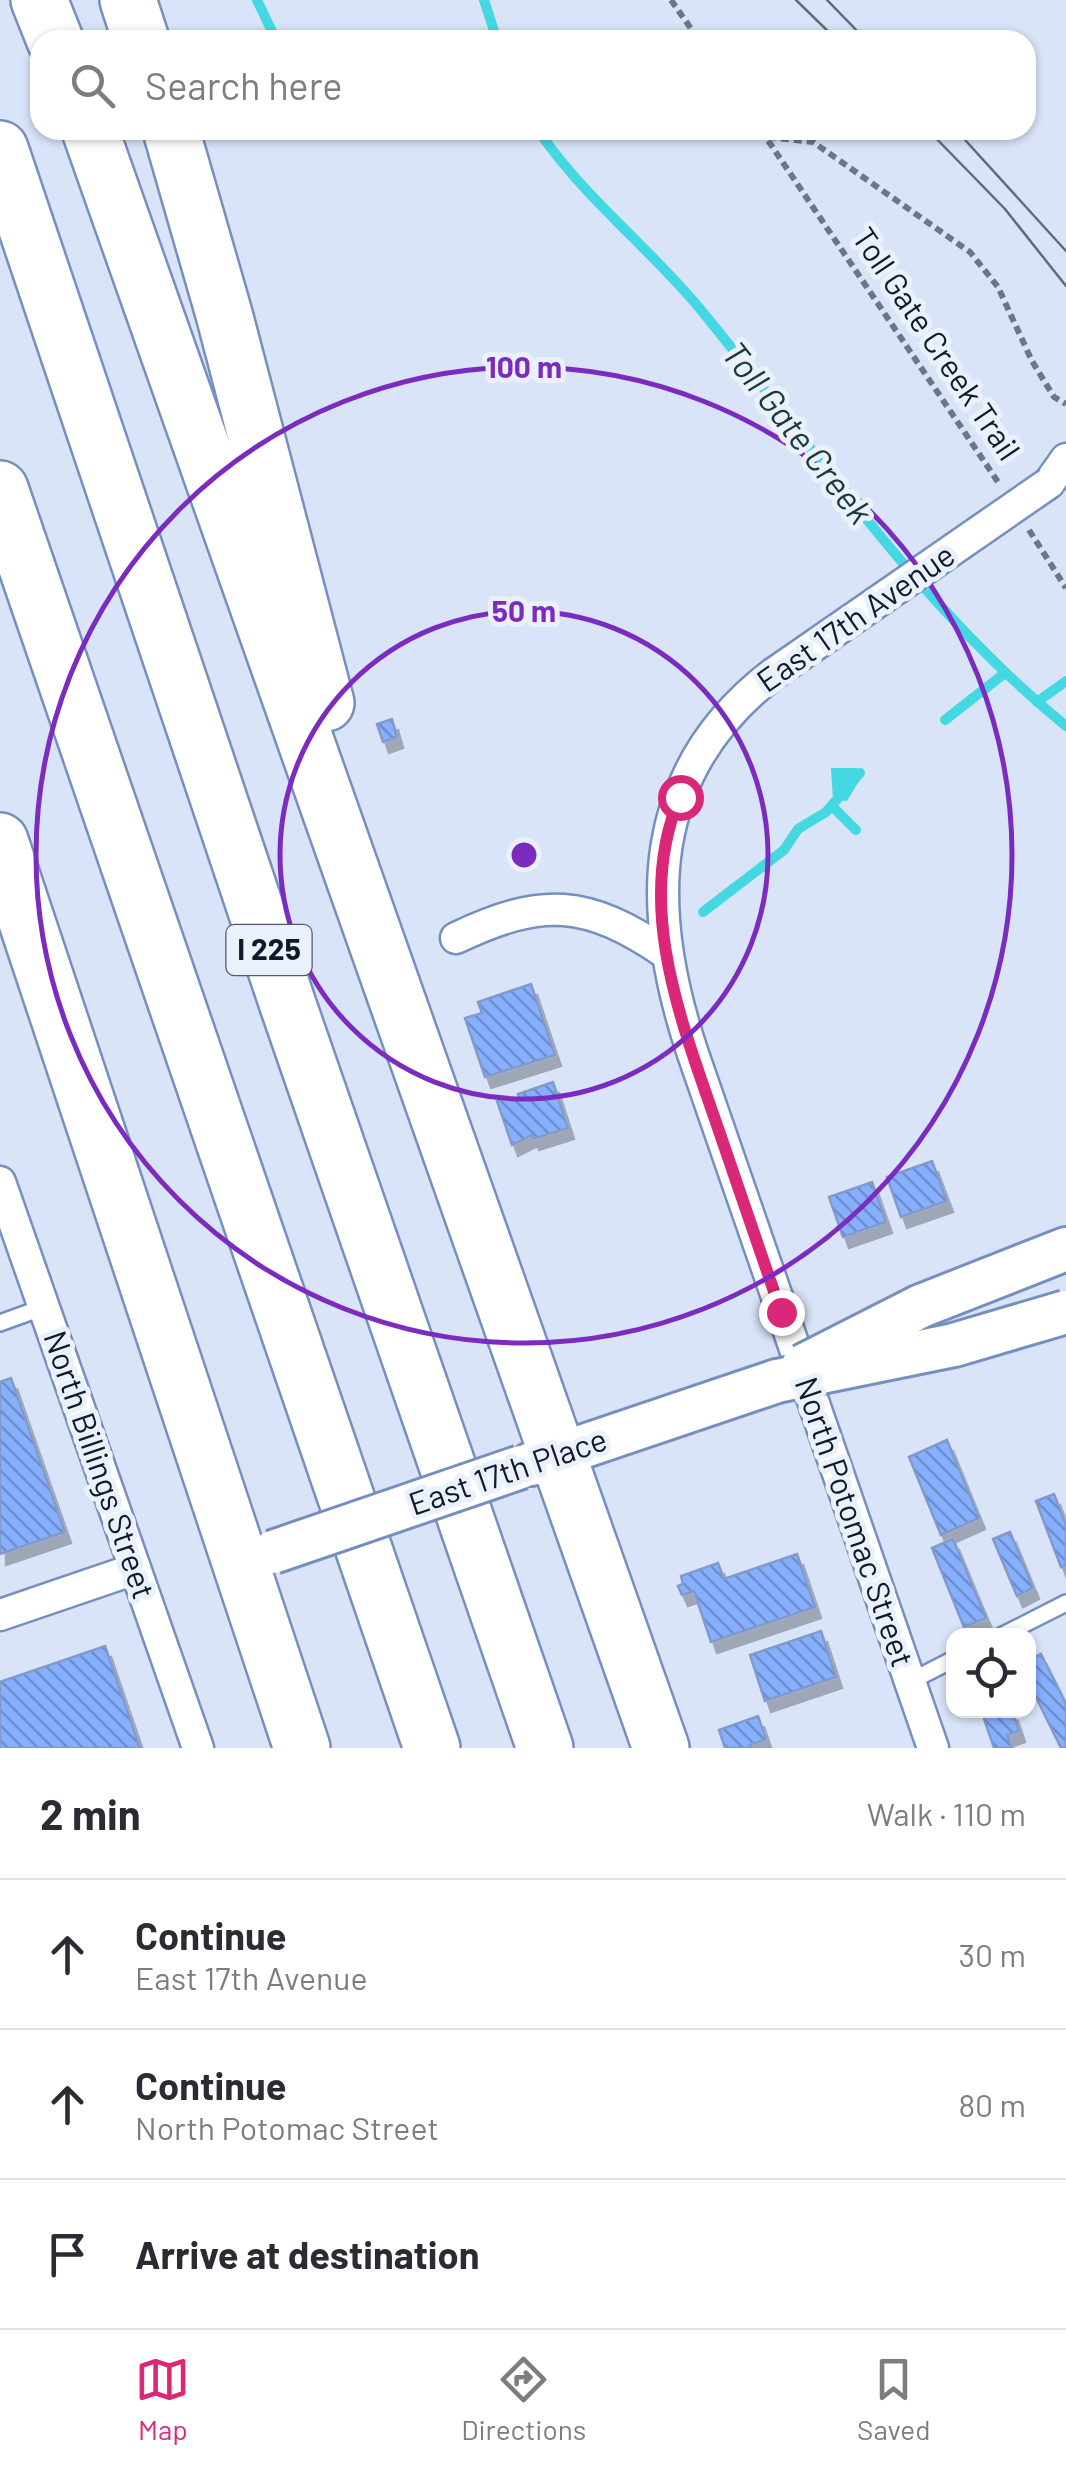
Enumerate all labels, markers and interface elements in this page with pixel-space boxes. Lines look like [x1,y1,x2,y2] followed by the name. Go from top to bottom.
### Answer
[30,30,1036,140] search box
[65,58,120,113] icon: search
[145,62,343,108] text: Search here
[846,219,1030,466] street label: Toll Gate Creek Trail
[714,332,883,531] water label: Toll Gate Creek
[486,348,562,384] text: 100 m
[749,534,961,699] street label: East 17th Avenue
[492,592,556,628] text: 50 m
[658,775,704,821] route start
[506,837,542,873] centre of rings
[226,925,312,975] road number: I 225
[759,1290,805,1336] route end
[37,1325,165,1603] street label: North Billings Street
[788,1371,923,1671] street label: North Potomac Street
[403,1418,611,1522] street label: East 17th Place
[946,1628,1036,1718] map controls
[946,1628,1036,1718] button: locate
[40,1788,141,1838] text: 2 min
[867,1794,1026,1832] text: Walk · 110 m
[135,1912,286,1958] text: Continue
[40,1927,95,1982] icon: ahead
[959,1935,1026,1973] text: 30 m
[135,1958,367,1996] text: East 17th Avenue
[135,2062,286,2108] text: Continue
[40,2077,95,2132] icon: ahead
[958,2085,1026,2123] text: 80 m
[135,2108,439,2146] text: North Potomac Street
[40,2227,95,2282] icon: arrive
[135,2231,480,2277] text: Arrive at destination
[135,2352,190,2446] tab: Map
[461,2352,586,2446] tab: Directions
[857,2352,931,2446] tab: Saved

